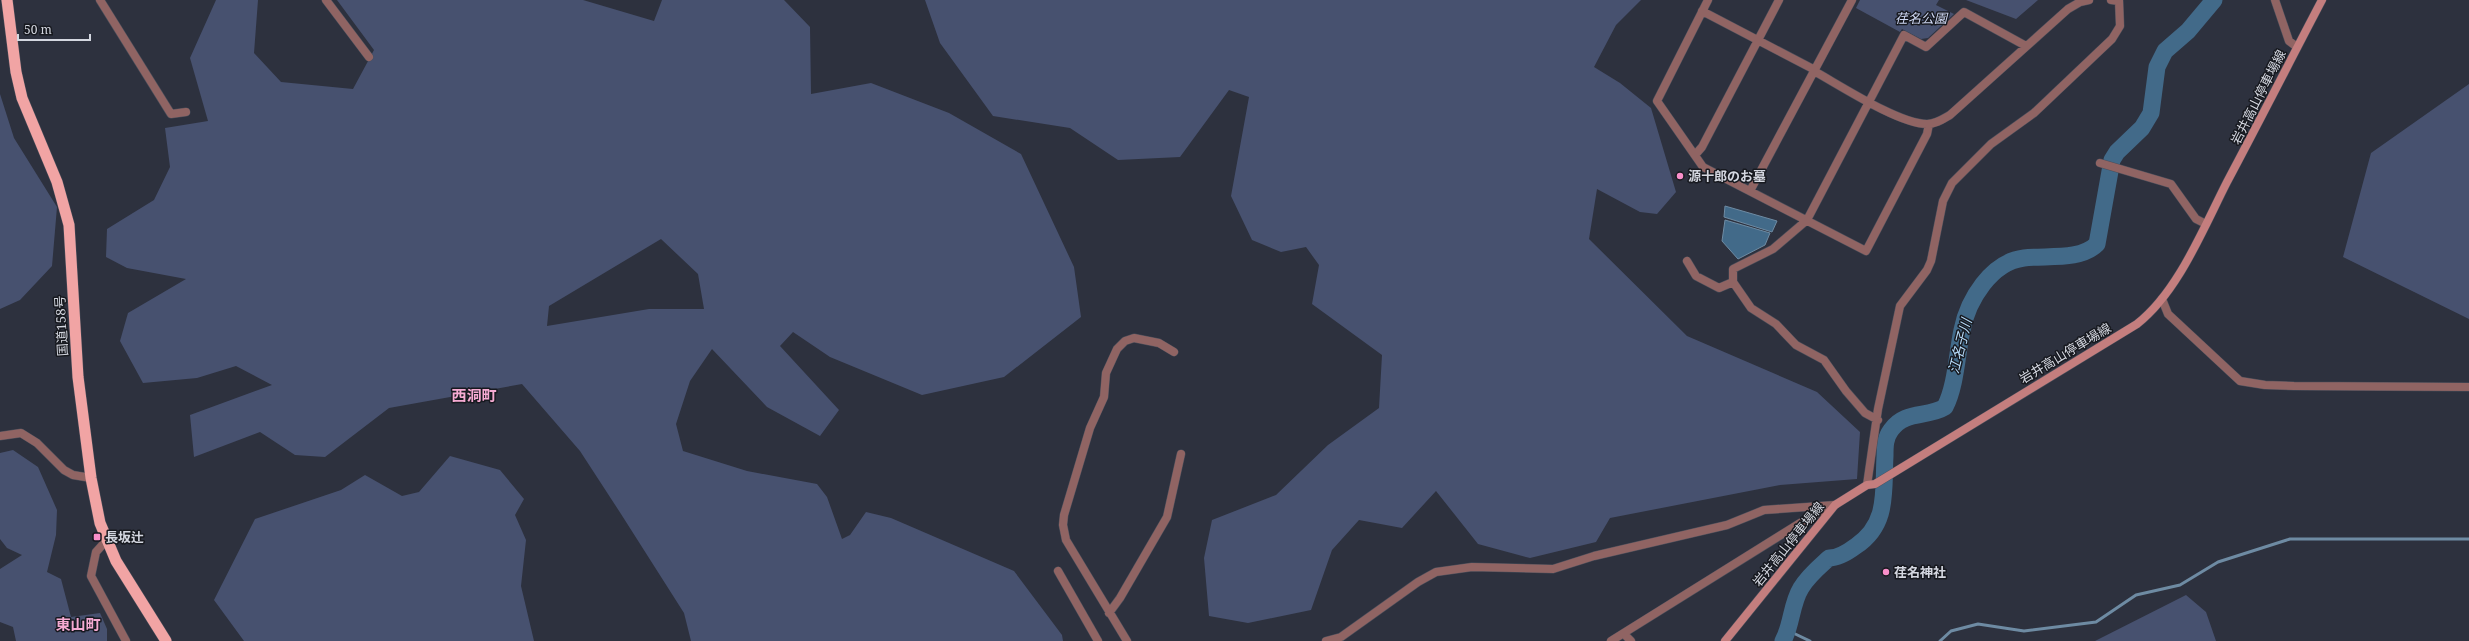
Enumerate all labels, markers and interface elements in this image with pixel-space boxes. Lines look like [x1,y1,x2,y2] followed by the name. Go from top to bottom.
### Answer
[1895,9,1949,27] park label: 荏名公園
[18,16,90,42] scale bar
[24,21,52,38] text: 50 m
[2226,47,2290,147] street label: 岩井高山停車場線
[1688,167,1766,185] place label: 源十郎のお墓
[1675,171,1685,181] marker: 源十郎のお墓
[50,295,72,357] street label: 国道158号
[1944,314,1976,375] water label: 江名子川
[2016,318,2114,388] street label: 岩井高山停車場線
[451,385,497,405] district label: 西洞町
[1748,498,1828,590] street label: 岩井高山停車場線
[105,528,144,546] place label: 長坂辻
[92,532,102,542] marker: 長坂辻
[1894,563,1946,581] place label: 荏名神社
[1881,567,1891,577] marker: 荏名神社
[55,614,101,634] district label: 東山町

